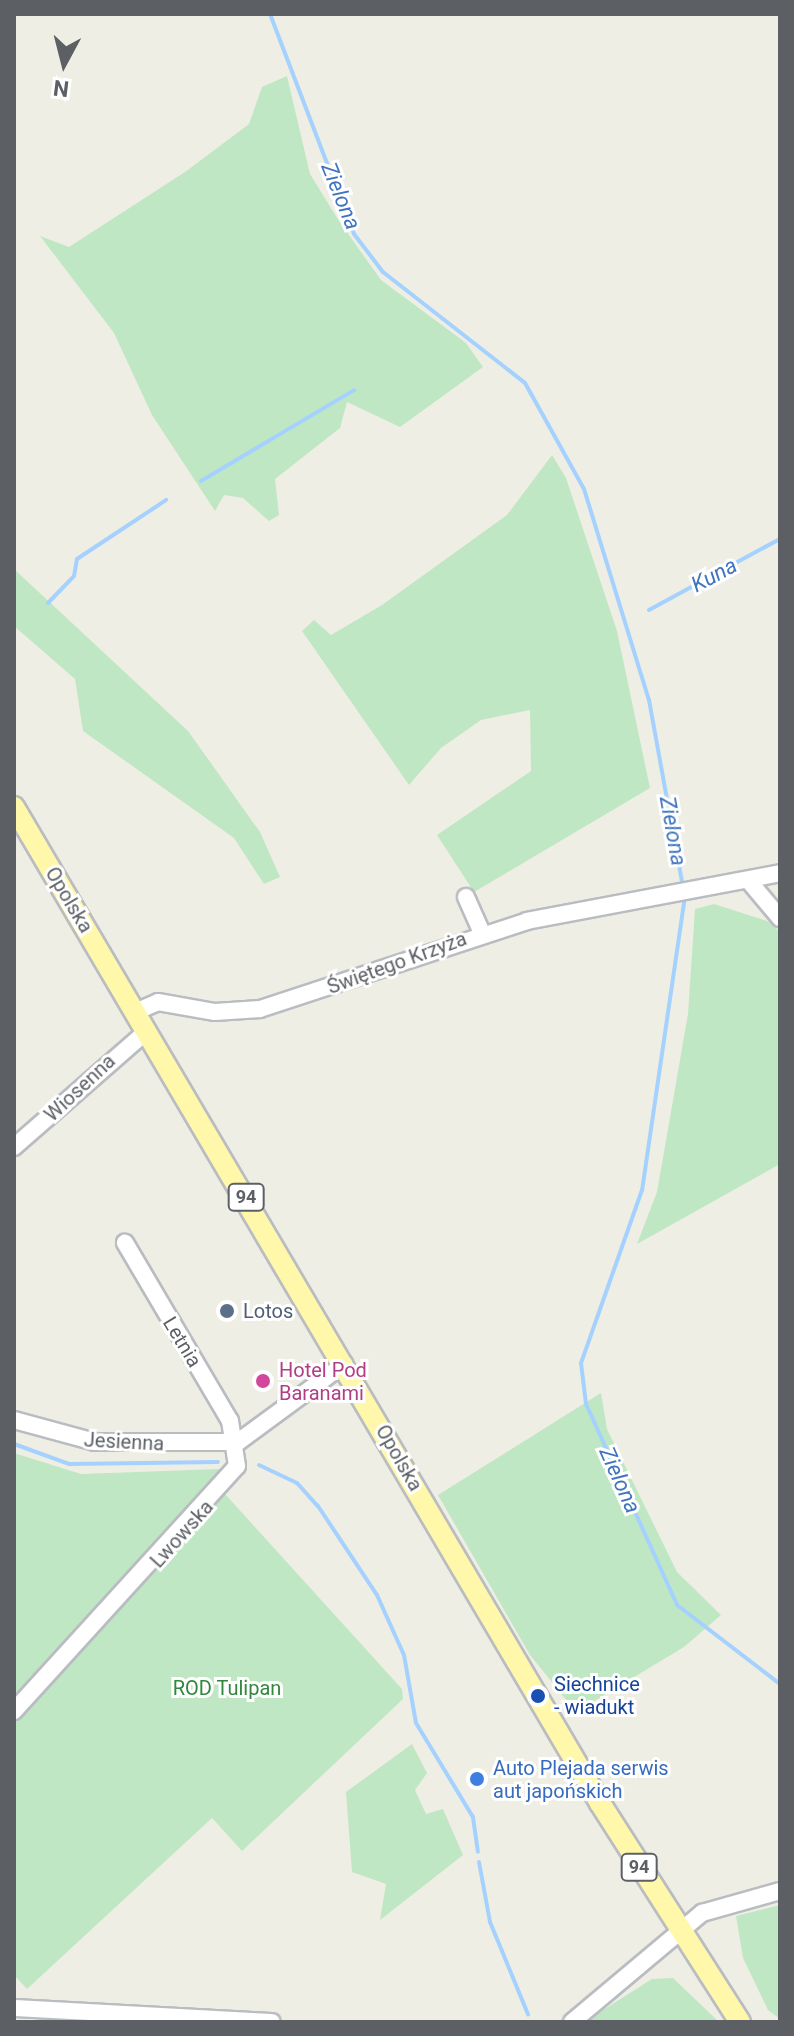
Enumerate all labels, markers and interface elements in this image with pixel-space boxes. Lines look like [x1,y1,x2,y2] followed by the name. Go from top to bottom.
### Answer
[24,24,104,104] north arrow
[52,75,70,102] text: N
[316,159,366,233] water label: Zielona
[686,552,742,598] water label: Kuna
[654,794,692,868] water label: Zielona
[40,863,98,937] street label: Opolska
[324,927,470,999] street label: Świętego Krzyża
[40,1049,120,1127] street label: Wiosenna
[226,1183,266,1211] road number: 94
[243,1299,293,1323] place label: Lotos
[218,1302,236,1320] marker: Lotos
[158,1312,206,1372] street label: Letnia
[279,1358,367,1405] place label: Hotel Pod Baranami
[254,1372,272,1390] marker: Hotel Pod Baranami
[370,1421,428,1495] street label: Opolska
[83,1428,165,1456] street label: Jesienna
[594,1443,646,1517] water label: Zielona
[145,1495,219,1573] street label: Lwowska
[554,1672,640,1719] place label: Siechnice - wiadukt
[172,1676,282,1700] park label: ROD Tulipan
[529,1687,547,1705] marker: Siechnice - wiadukt
[493,1756,669,1803] place label: Auto Plejada serwis aut japońskich
[468,1770,486,1788] marker: Auto Plejada serwis aut japońskich
[619,1853,659,1881] road number: 94

